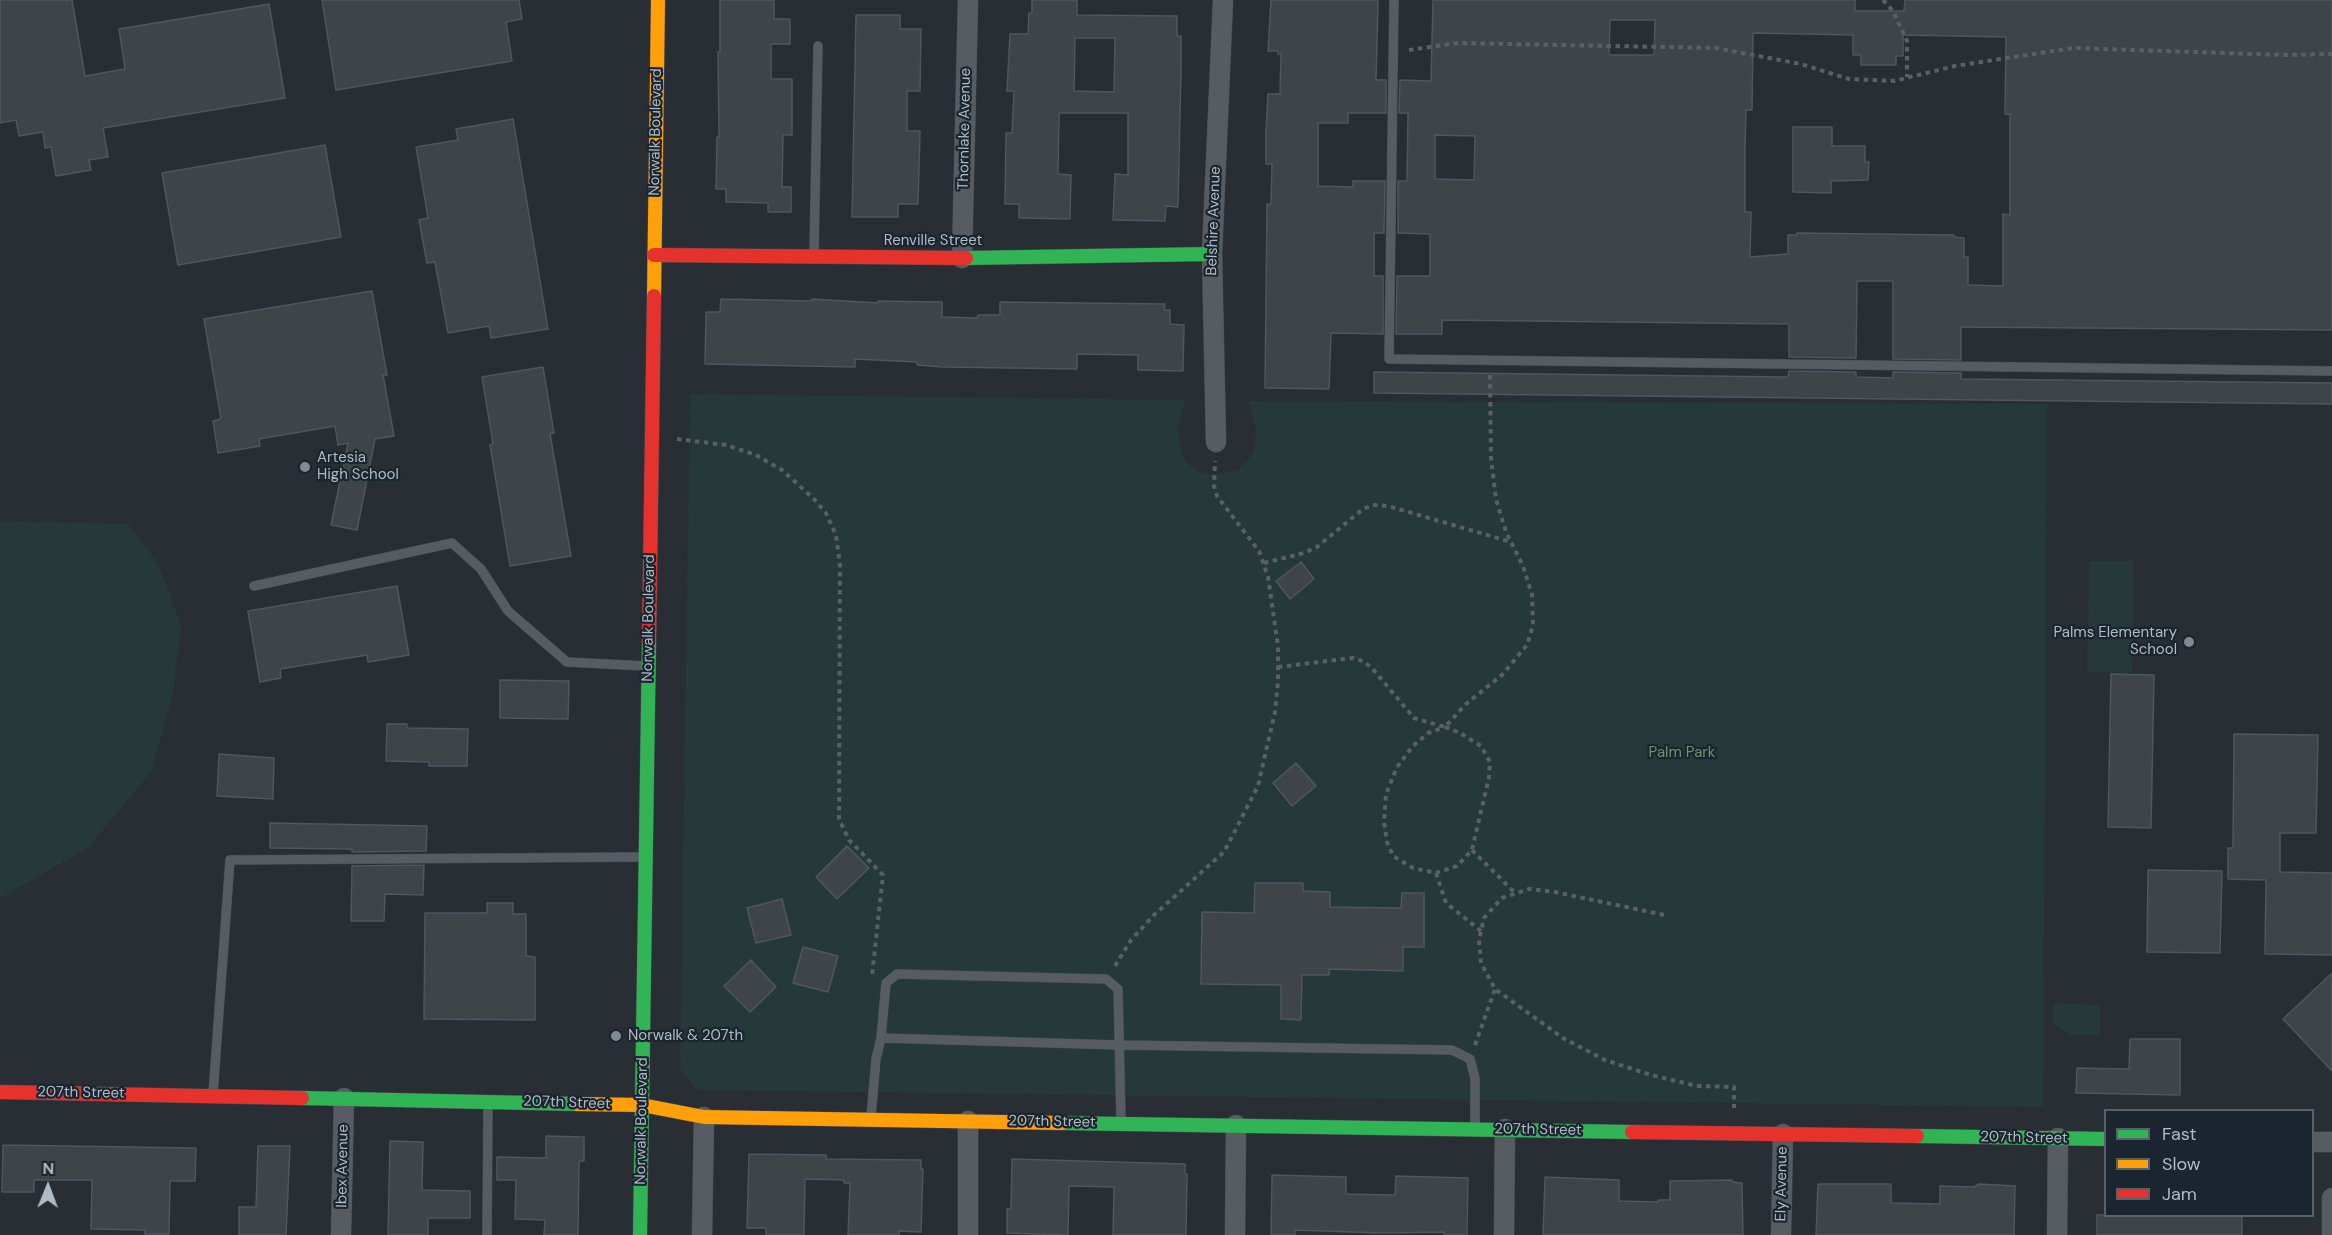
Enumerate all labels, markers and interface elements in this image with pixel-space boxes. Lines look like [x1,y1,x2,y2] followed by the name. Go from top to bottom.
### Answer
[646,68,666,196] street label: Norwalk Boulevard
[955,68,975,190] street label: Thornlake Avenue
[1203,166,1225,276] street label: Belshire Avenue
[884,232,982,250] street label: Renville Street
[317,449,399,484] place label: Artesia High School
[298,460,312,474] marker: Artesia High School
[639,554,659,682] street label: Norwalk Boulevard
[2053,624,2177,659] place label: Palms Elementary School
[2182,635,2196,649] marker: Palms Elementary School
[1649,744,1715,762] park label: Palm Park
[628,1027,743,1045] place label: Norwalk & 207th
[609,1029,623,1043] marker: Norwalk & 207th
[632,1057,652,1185] street label: Norwalk Boulevard
[37,1083,125,1103] street label: 207th Street
[523,1092,611,1114] street label: 207th Street
[2104,1109,2314,1217] legend
[1008,1112,1096,1132] street label: 207th Street
[1494,1120,1582,1140] street label: 207th Street
[2162,1122,2197,1146] text: Fast
[333,1124,353,1208] street label: Ibex Avenue
[1980,1128,2068,1148] street label: 207th Street
[1772,1146,1792,1222] street label: Ely Avenue
[2162,1152,2201,1176] text: Slow
[18,1157,78,1217] north arrow
[42,1158,54,1179] text: N
[2162,1182,2197,1206] text: Jam

